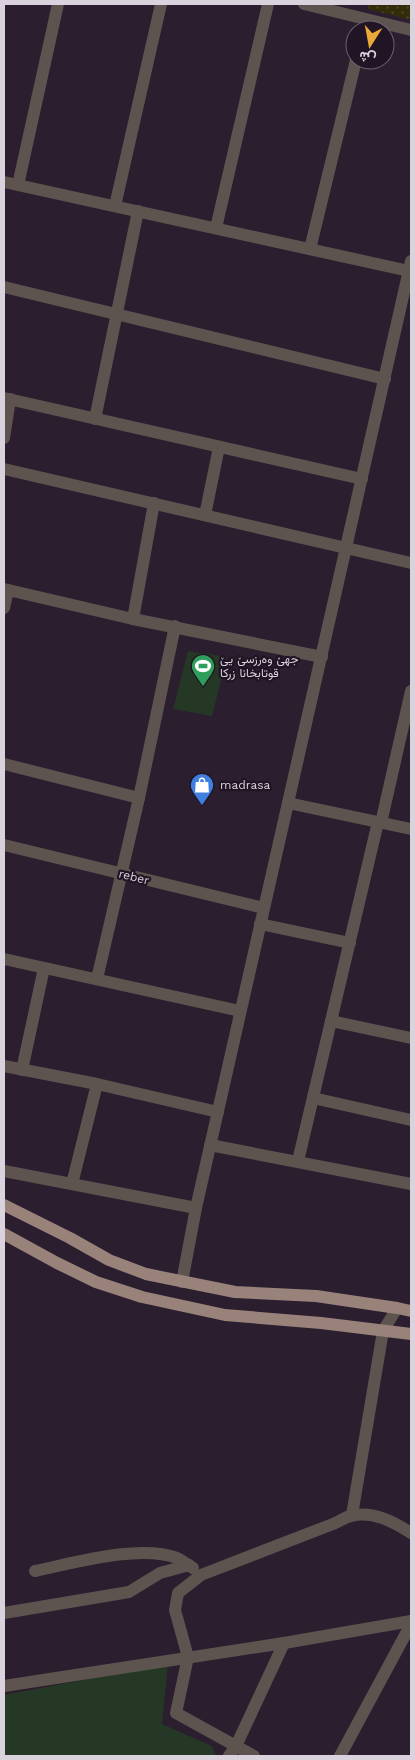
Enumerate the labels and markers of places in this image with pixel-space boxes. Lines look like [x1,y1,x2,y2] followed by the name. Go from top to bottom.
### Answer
[220,652,298,681] place label: جھێ وەرزسێ یێ قوتابخانا زرکا
[190,653,216,687] sports icon: جھێ وەرزسێ یێ قوتابخانا زرکا
[189,772,215,806] shop icon: madrasa
[220,778,271,792] place label: madrasa

